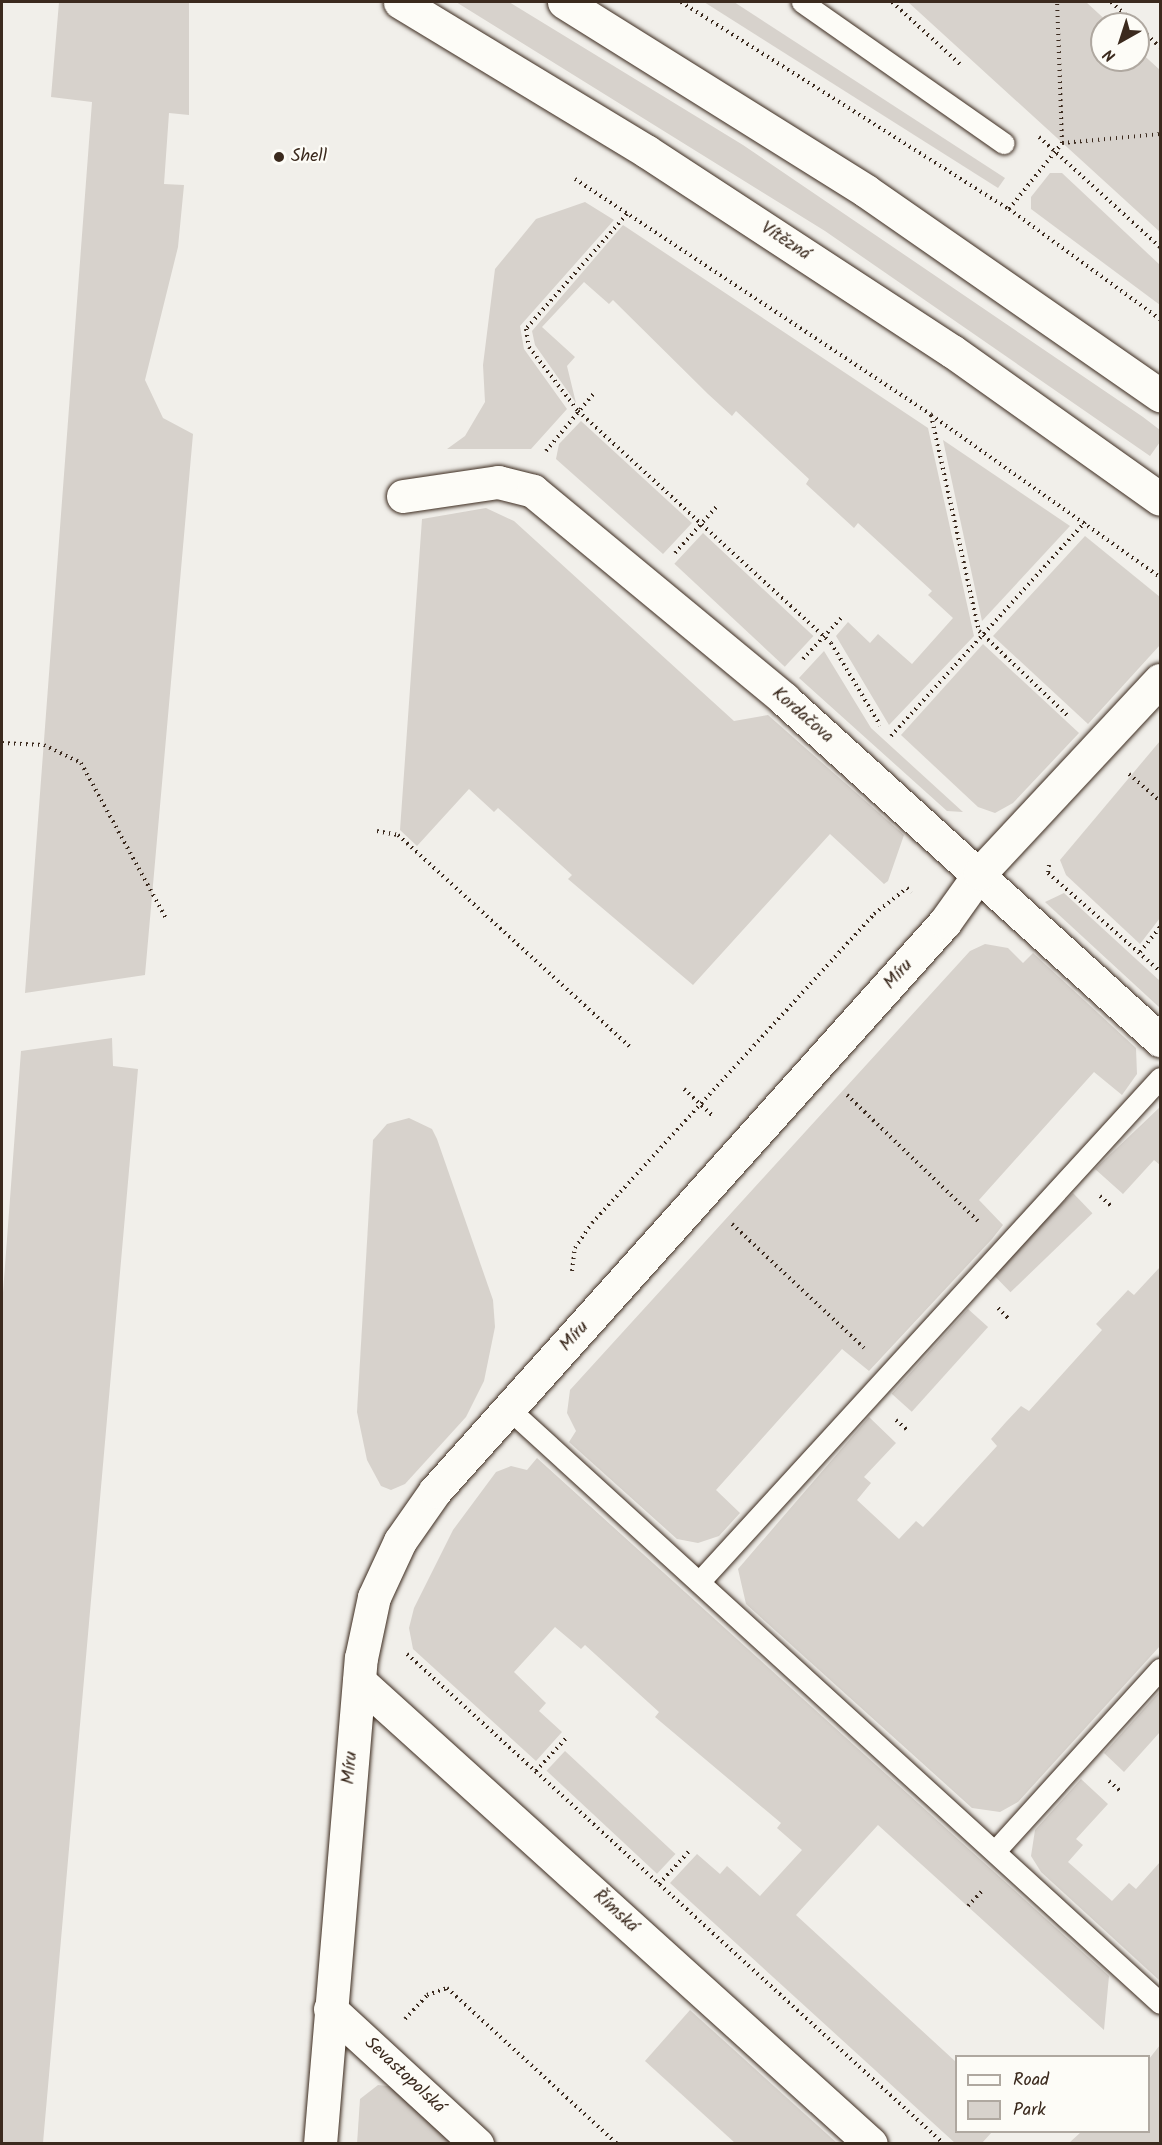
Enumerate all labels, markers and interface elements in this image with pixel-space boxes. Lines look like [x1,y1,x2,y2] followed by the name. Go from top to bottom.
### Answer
[1090,12,1150,72] north arrow
[1098,42,1121,68] text: N
[291,146,327,168] place label: Shell
[272,150,286,164] marker: Shell
[756,218,814,266] street label: Vítězná
[767,683,837,749] street label: Kordačova
[880,955,918,995] street label: Míru
[556,1317,594,1357] street label: Míru
[339,1751,363,1785] street label: Míru
[588,1886,642,1938] street label: Římská
[359,2033,449,2119] street label: Sevastopolská
[955,2055,1150,2133] legend
[1013,2066,1049,2095] text: Road
[1013,2096,1046,2125] text: Park

